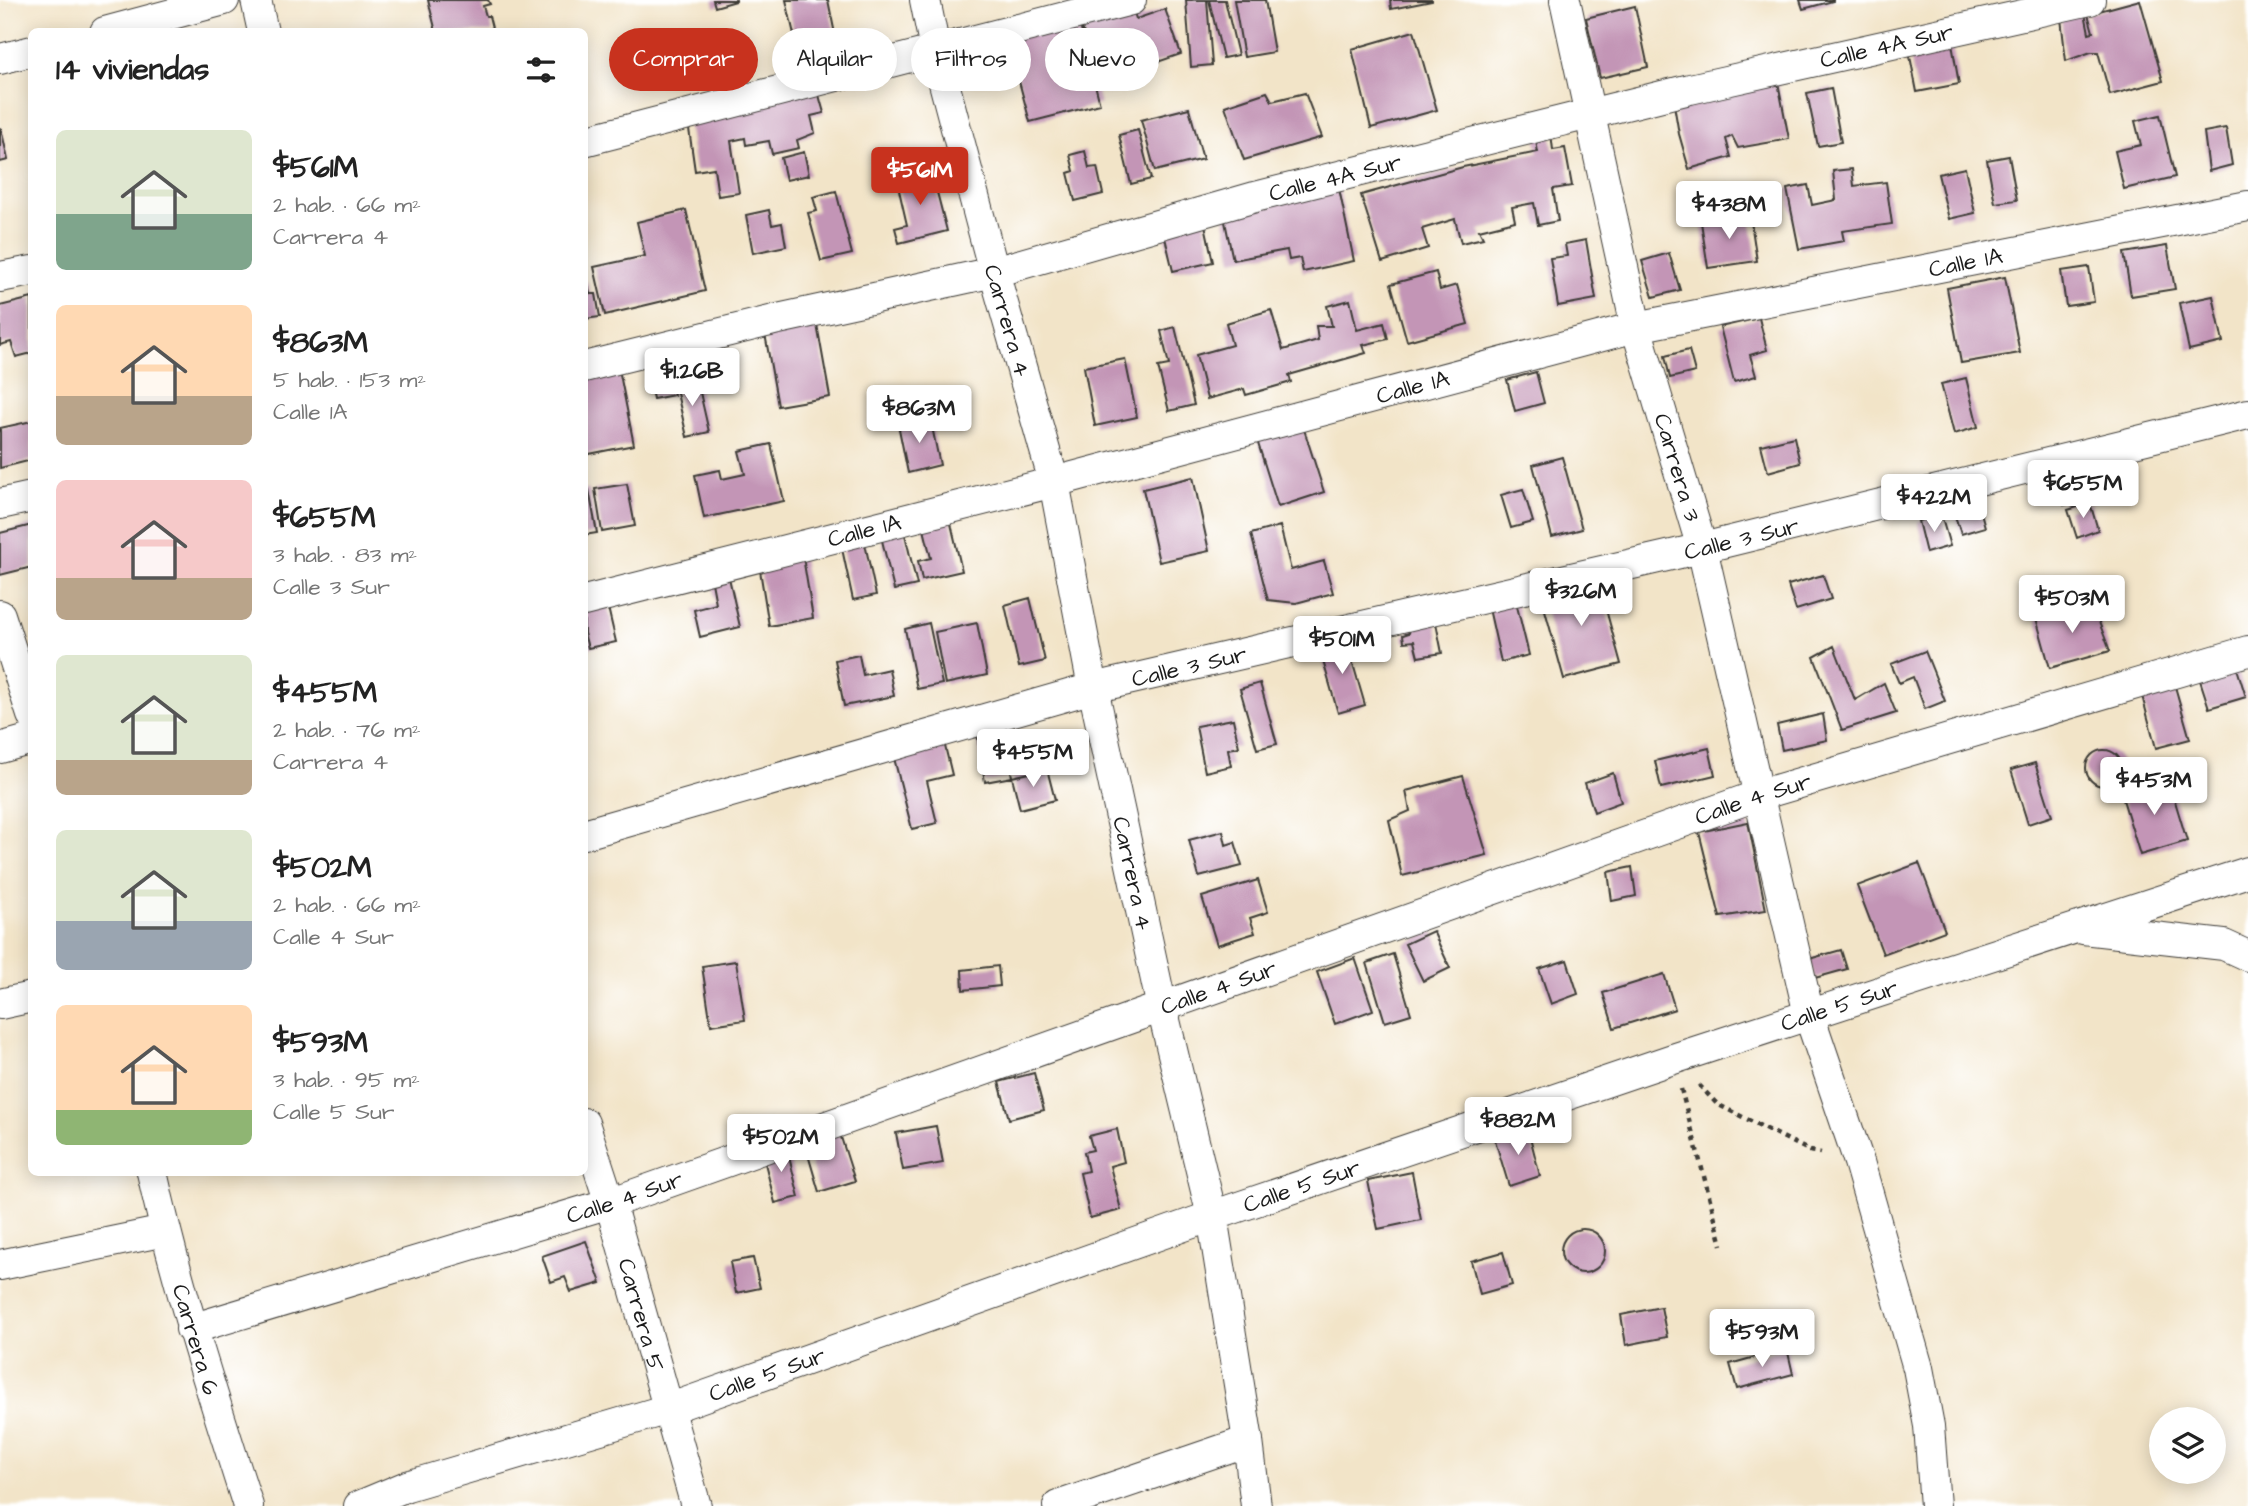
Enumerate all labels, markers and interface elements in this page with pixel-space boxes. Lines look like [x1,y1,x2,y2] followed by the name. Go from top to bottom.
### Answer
[1817,16,1957,77] street label: Calle 4A Sur
[609,28,758,91] chip: Comprar
[772,28,897,91] chip: Alquilar
[911,28,1031,91] chip: Filtros
[1045,28,1159,91] chip: Nuevo
[56,49,209,91] text: 14 viviendas
[522,51,560,89] icon: filters
[1266,146,1405,210] street label: Calle 4A Sur
[273,147,358,189] text: $561M
[871,148,969,207] pin: $561M
[887,154,953,186] text: $561M
[112,158,196,242] icon: home
[1680,182,1778,241] pin: $438M
[1692,188,1766,220] text: $438M
[273,189,421,221] text: 2 hab. · 66 m²
[273,221,388,253] text: Carrera 4
[1926,240,2006,286] street label: Calle 1A
[976,261,1038,381] street label: Carrera 4
[273,322,368,364] text: $863M
[112,333,196,417] icon: home
[635,348,749,408] pin: $1.26B
[661,355,723,387] text: $1.26B
[1373,362,1453,413] street label: Calle 1A
[273,364,426,396] text: 5 hab. · 153 m²
[870,386,968,445] pin: $863M
[883,392,955,424] text: $863M
[273,396,348,428] text: Calle 1A
[1646,410,1708,526] street label: Carrera 3
[2034,461,2132,520] pin: $655M
[2044,467,2122,499] text: $655M
[1885,475,1983,534] pin: $422M
[1897,481,1971,513] text: $422M
[273,497,376,539] text: $655M
[824,506,905,556] street label: Calle 1A
[112,508,196,592] icon: home
[1681,510,1803,569] street label: Calle 3 Sur
[273,539,417,571] text: 3 hab. · 83 m²
[1532,568,1630,628] pin: $326M
[273,571,390,603] text: Calle 3 Sur
[1545,575,1617,607] text: $326M
[2023,576,2121,635] pin: $503M
[2035,582,2109,614] text: $503M
[1293,616,1391,676] pin: $501M
[1309,623,1375,655] text: $501M
[1129,638,1250,696] street label: Calle 3 Sur
[273,672,377,714] text: $455M
[112,683,196,767] icon: home
[273,714,421,746] text: 2 hab. · 76 m²
[984,730,1082,789] pin: $455M
[993,736,1073,768] text: $455M
[273,746,388,778] text: Carrera 4
[2105,758,2203,817] pin: $453M
[2116,764,2192,796] text: $453M
[1691,765,1816,834] street label: Calle 4 Sur
[1104,814,1160,933] street label: Carrera 4
[273,847,372,889] text: $502M
[112,858,196,942] icon: home
[273,889,421,921] text: 2 hab. · 66 m²
[273,921,394,953] text: Calle 4 Sur
[1156,953,1281,1023] street label: Calle 4 Sur
[1777,972,1902,1040] street label: Calle 5 Sur
[273,1022,368,1064] text: $593M
[112,1033,196,1117] icon: home
[273,1064,420,1096] text: 3 hab. · 95 m²
[273,1096,395,1128] text: Calle 5 Sur
[1469,1098,1567,1157] pin: $882M
[1481,1104,1555,1136] text: $882M
[732,1114,830,1174] pin: $502M
[743,1121,819,1153] text: $502M
[1239,1152,1365,1221] street label: Calle 5 Sur
[563,1163,688,1232] street label: Calle 4 Sur
[609,1255,672,1375] street label: Carrera 5
[164,1281,227,1399] street label: Carrera 6
[1713,1310,1811,1369] pin: $593M
[1726,1316,1798,1348] text: $593M
[705,1339,830,1410] street label: Calle 5 Sur
[2149,1407,2226,1484] map controls
[2149,1407,2226,1484] button: layers

